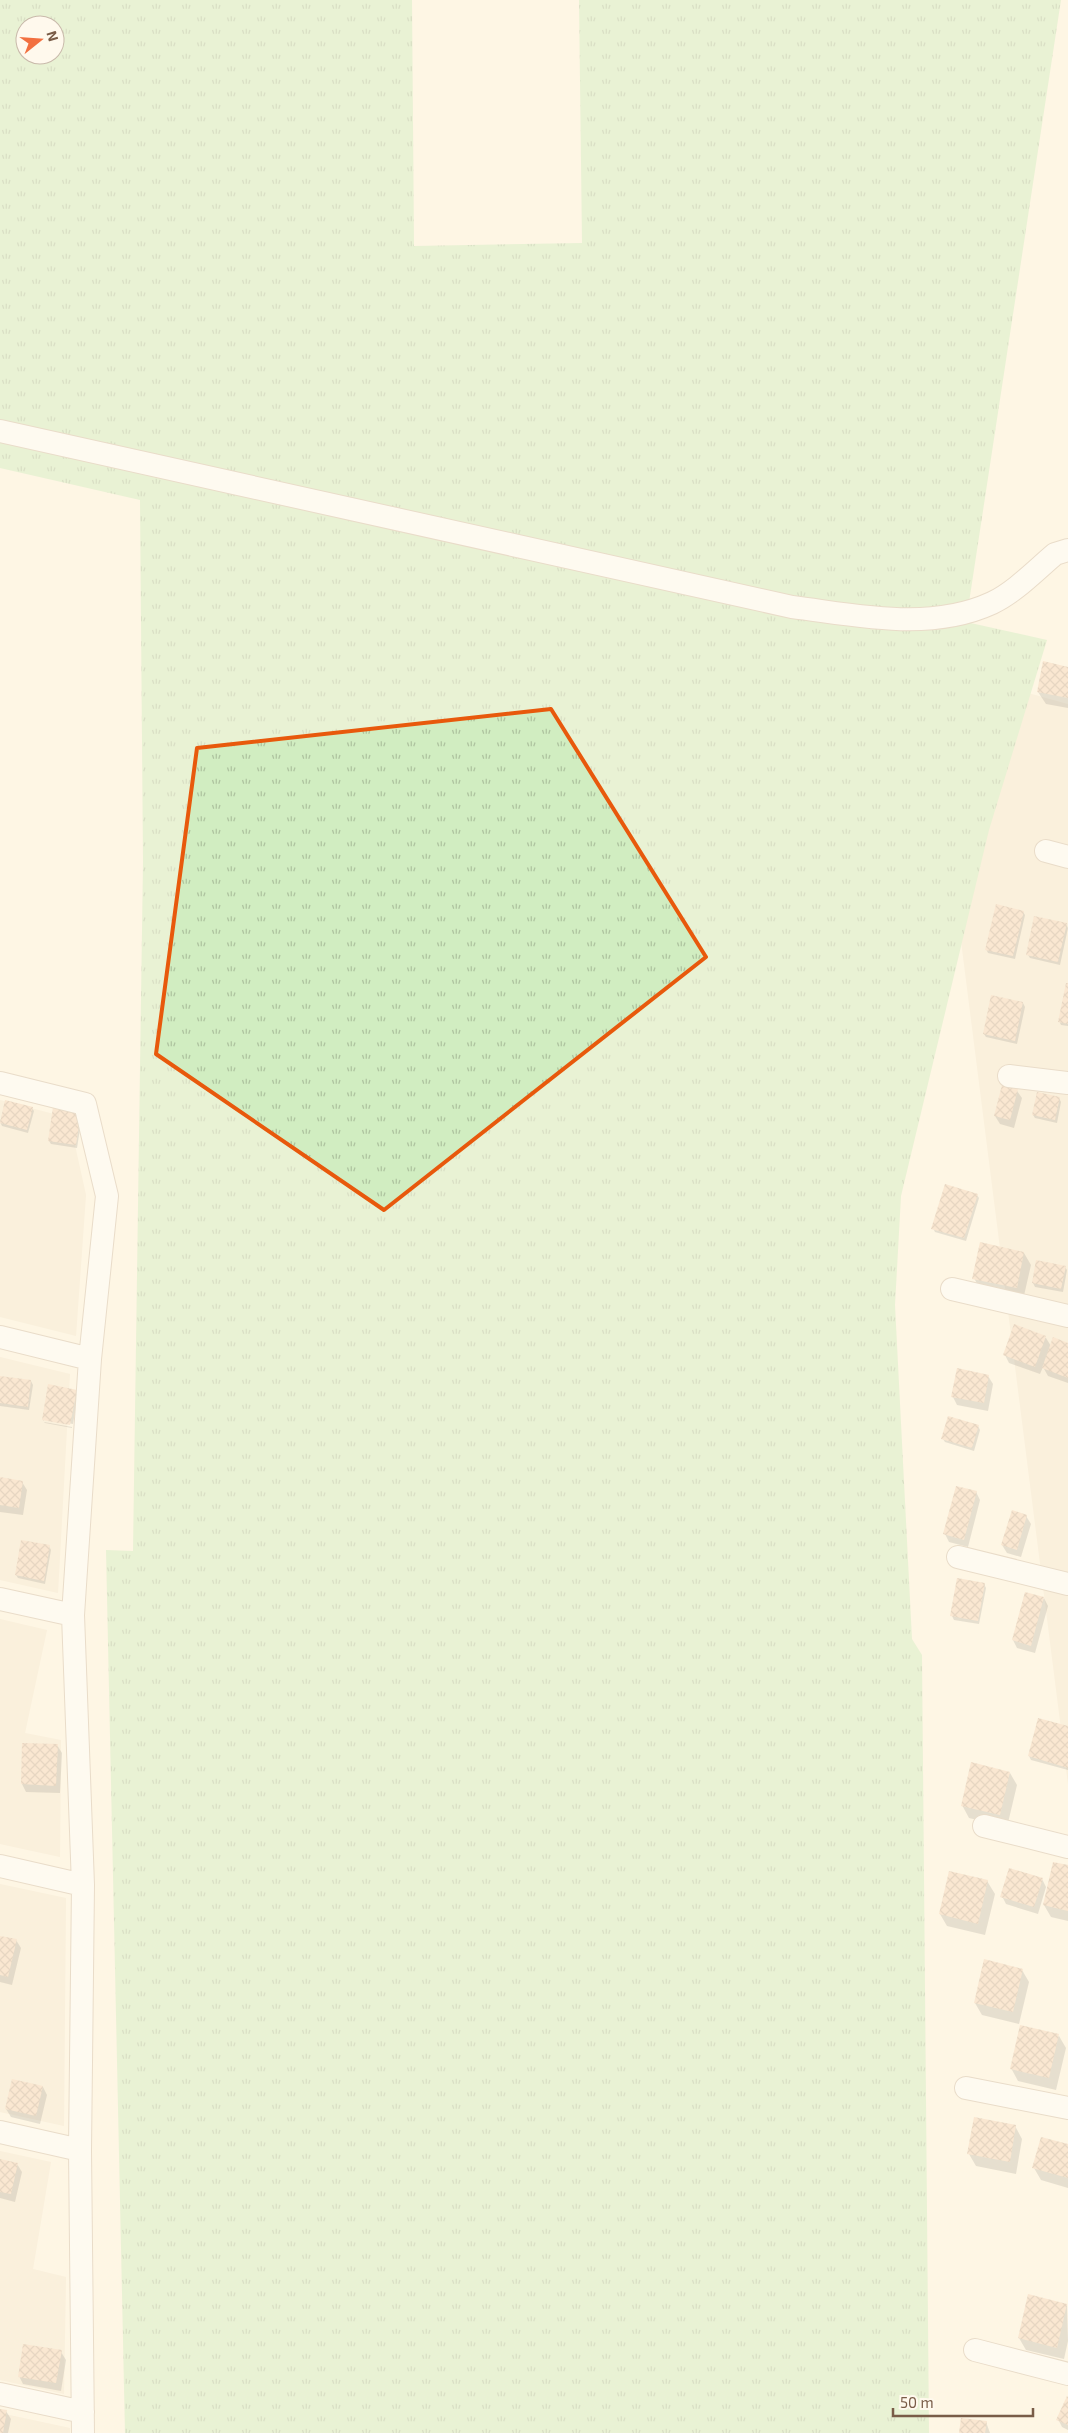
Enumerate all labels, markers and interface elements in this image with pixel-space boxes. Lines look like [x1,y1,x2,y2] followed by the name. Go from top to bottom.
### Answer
[15,15,65,65] north arrow
[43,29,63,43] text: N
[893,2386,1033,2418] scale bar
[900,2393,934,2411] text: 50 m

